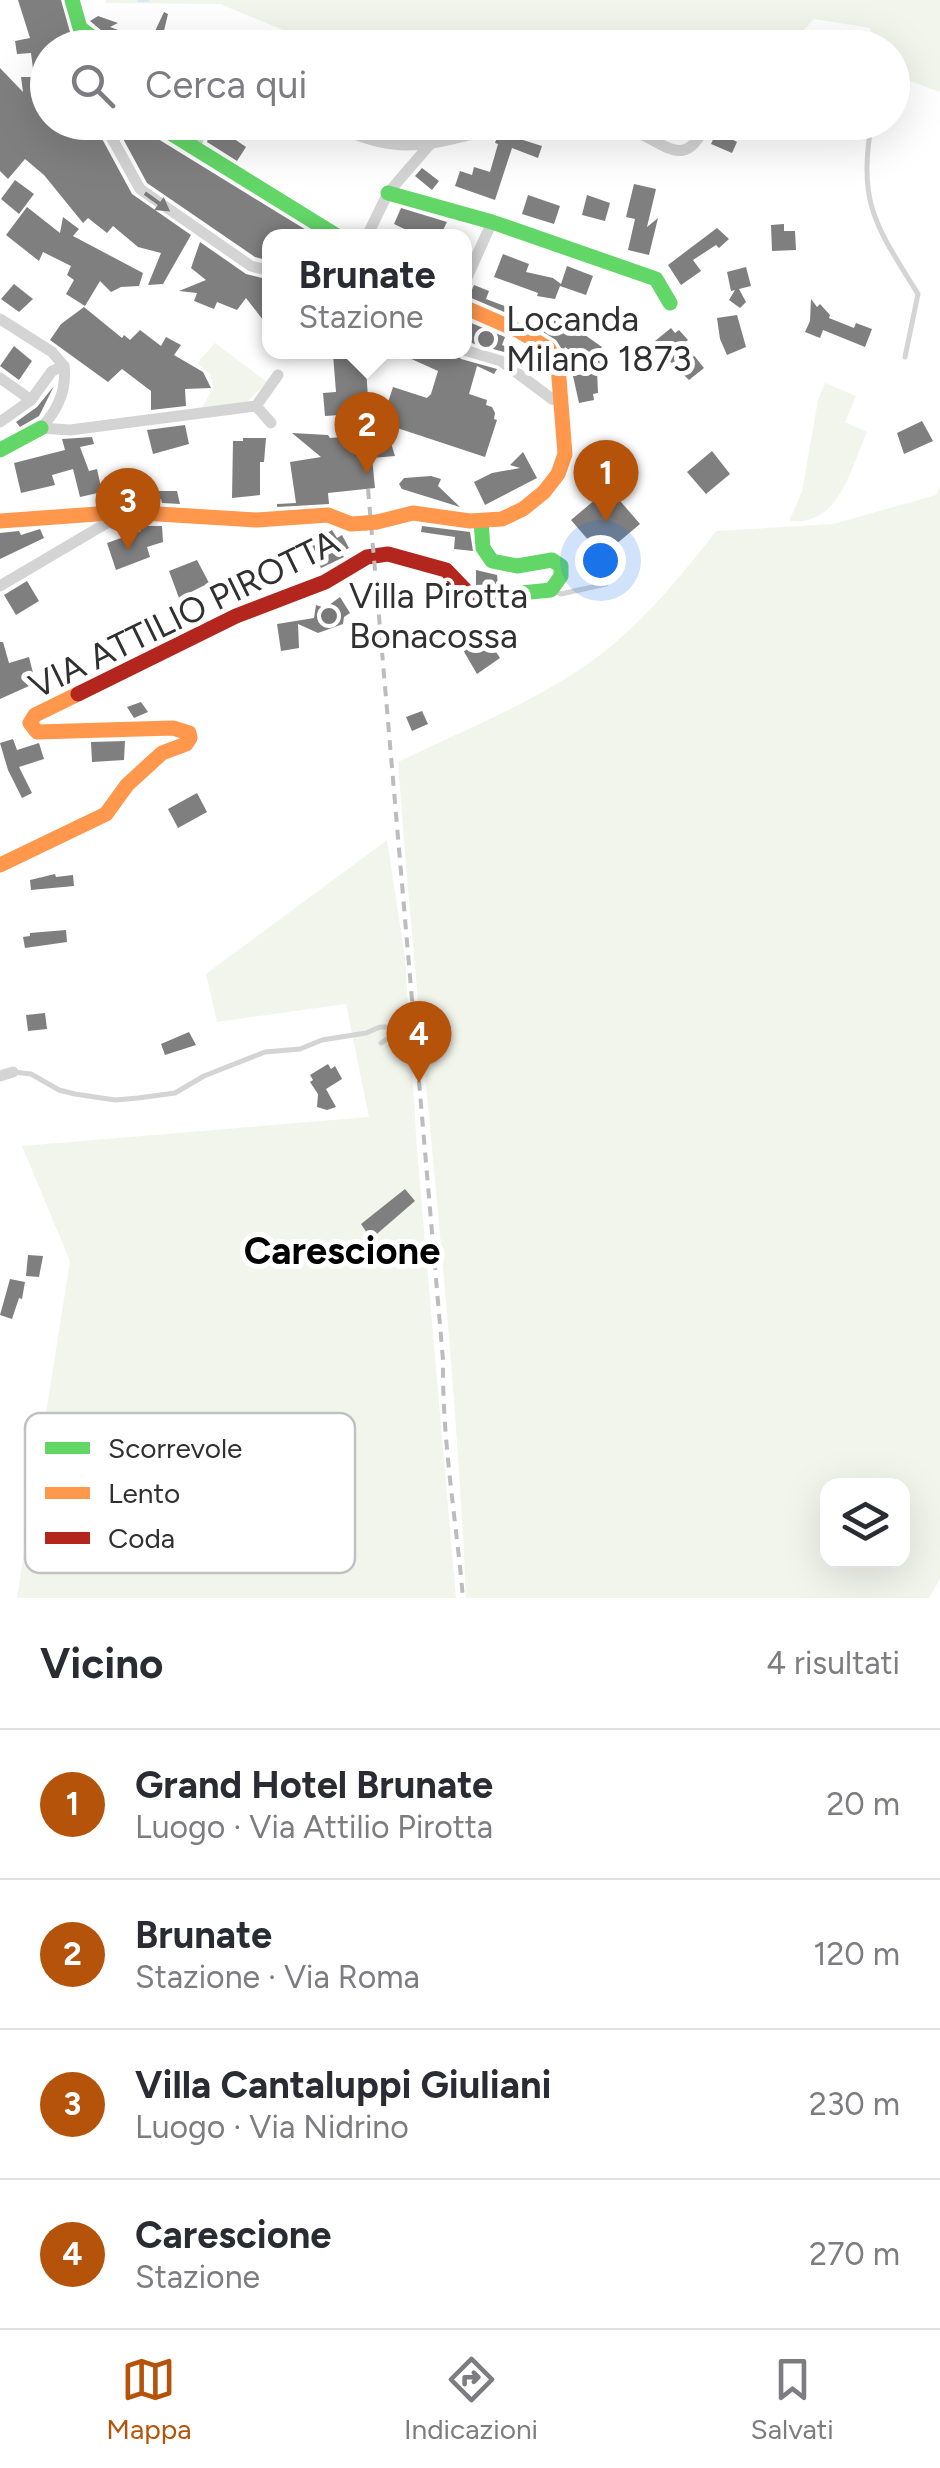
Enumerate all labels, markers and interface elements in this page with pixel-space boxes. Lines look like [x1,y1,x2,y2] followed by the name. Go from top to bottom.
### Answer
[30,30,910,140] search box
[65,58,120,113] icon: search
[145,62,307,108] text: Cerca qui
[144,192,170,211] one-way arrow
[262,229,472,359] popup
[298,252,436,298] text: Brunate
[298,298,423,336] text: Stazione
[506,298,692,380] place label: Locanda Milano 1873
[475,328,497,350] marker: Locanda Milano 1873
[334,392,400,474] pin: 2
[574,440,638,522] pin: 1
[96,468,160,550] pin: 3
[22,521,346,707] street label: VIA ATTILIO PIROTTA
[575,535,626,586] your location
[349,575,528,657] place label: Villa Pirotta Bonacossa
[318,605,340,627] marker: Villa Pirotta Bonacossa
[386,1000,452,1083] pin: 4
[244,1228,440,1274] district label: Carescione
[25,1413,355,1573] legend
[108,1431,242,1465] text: Scorrevole
[108,1476,180,1510] text: Lento
[820,1478,910,1568] map controls
[820,1478,910,1568] button: layers
[108,1521,175,1555] text: Coda
[40,1638,164,1689] text: Vicino
[766,1644,900,1682] text: 4 risultati
[135,1762,493,1808] text: Grand Hotel Brunate
[66,1785,79,1823] text: 1
[826,1785,900,1823] text: 20 m
[135,1808,493,1846] text: Luogo · Via Attilio Pirotta
[135,1912,272,1958] text: Brunate
[63,1935,82,1973] text: 2
[813,1935,900,1973] text: 120 m
[135,1958,420,1996] text: Stazione · Via Roma
[135,2062,551,2108] text: Villa Cantaluppi Giuliani
[64,2085,81,2123] text: 3
[809,2085,900,2123] text: 230 m
[135,2108,409,2146] text: Luogo · Via Nidrino
[135,2212,331,2258] text: Carescione
[62,2235,83,2273] text: 4
[809,2235,900,2273] text: 270 m
[135,2258,260,2296] text: Stazione
[106,2352,192,2446] tab: Mappa
[404,2352,538,2446] tab: Indicazioni
[751,2352,834,2446] tab: Salvati

